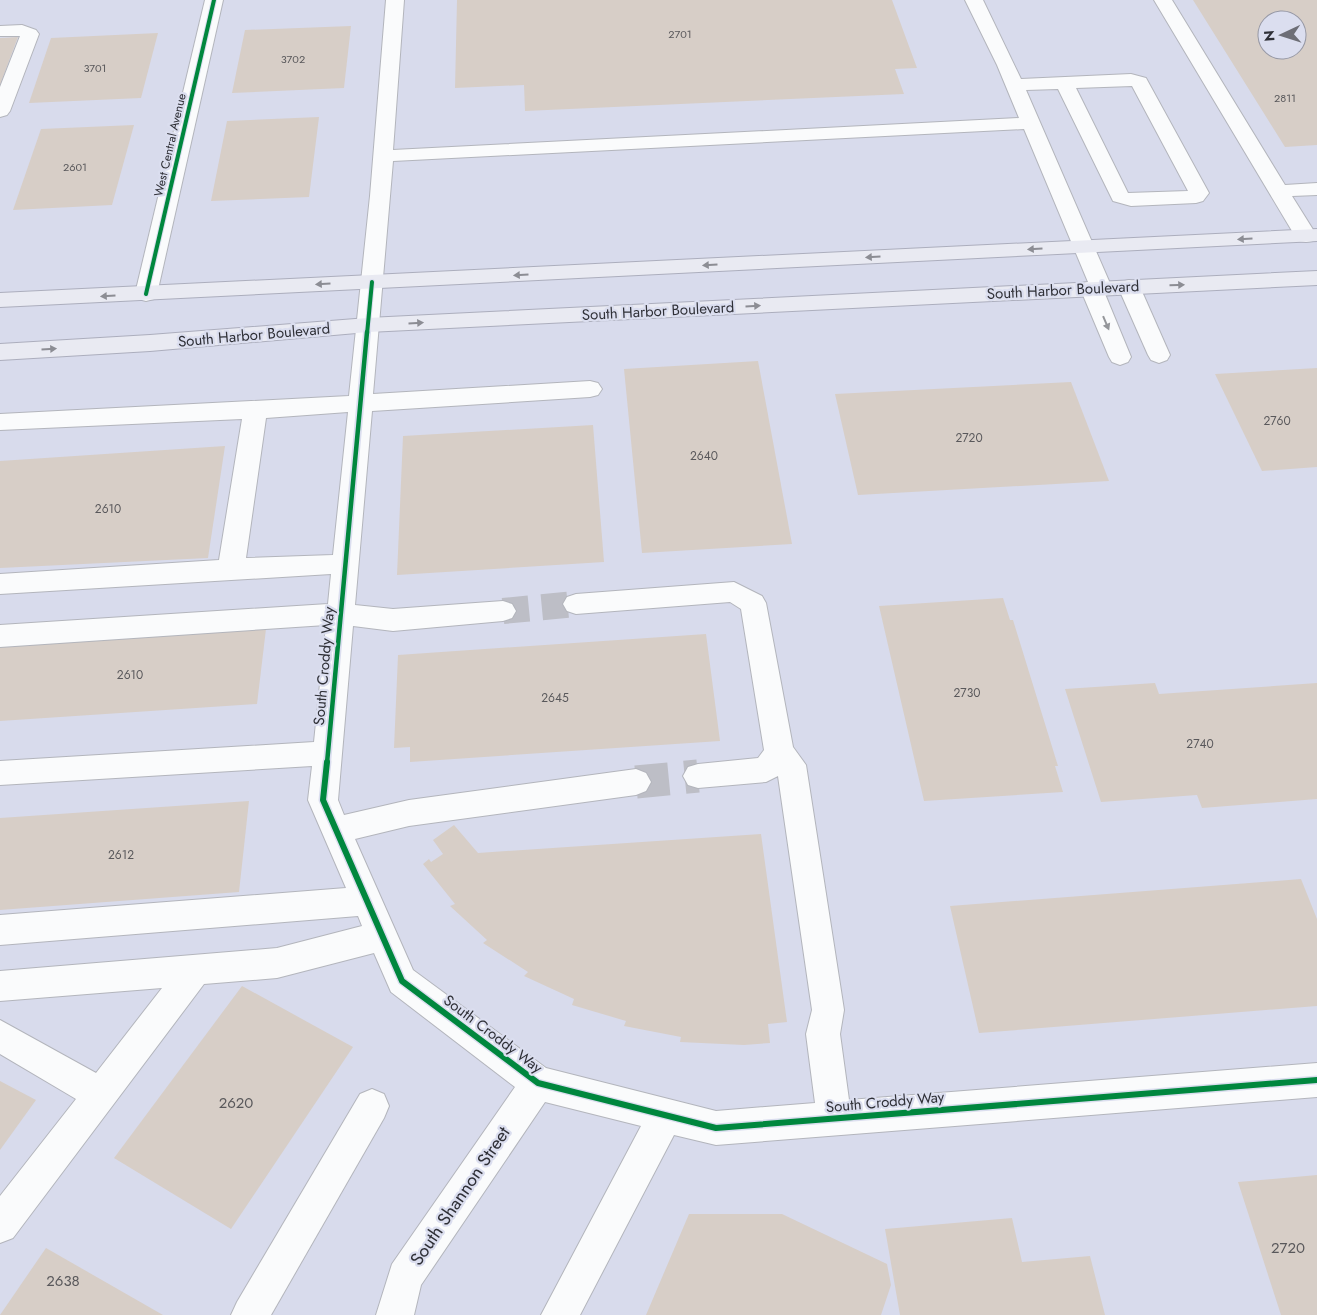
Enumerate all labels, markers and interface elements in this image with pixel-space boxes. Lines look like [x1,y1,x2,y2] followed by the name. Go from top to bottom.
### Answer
[1257,10,1307,60] north arrow
[668,26,692,42] house number: 2701
[1259,30,1279,42] text: N
[281,51,305,67] house number: 3702
[83,60,107,76] house number: 3701
[1274,90,1296,106] house number: 2811
[149,92,191,198] street label: West Central Avenue
[63,159,87,175] house number: 2601
[1237,235,1253,243] one-way arrow
[1027,246,1043,254] one-way arrow
[864,254,880,262] one-way arrow
[702,262,718,270] one-way arrow
[512,271,528,279] one-way arrow
[986,275,1140,305] street label: South Harbor Boulevard
[1170,280,1186,288] one-way arrow
[315,281,331,289] one-way arrow
[100,292,116,300] one-way arrow
[581,296,735,326] street label: South Harbor Boulevard
[746,301,762,309] one-way arrow
[1102,316,1110,330] one-way arrow
[177,317,331,353] street label: South Harbor Boulevard
[409,318,425,326] one-way arrow
[41,345,57,353] one-way arrow
[1263,412,1291,430] house number: 2760
[955,429,983,447] house number: 2720
[690,447,718,465] house number: 2640
[95,500,121,518] house number: 2610
[308,605,340,726] street label: South Croddy Way
[117,666,143,684] house number: 2610
[954,684,980,702] house number: 2730
[541,689,569,707] house number: 2645
[1186,735,1214,753] house number: 2740
[108,846,134,864] house number: 2612
[439,989,547,1079] street label: South Croddy Way
[825,1086,946,1118] street label: South Croddy Way
[219,1092,253,1114] house number: 2620
[404,1121,517,1271] street label: South Shannon Street
[1271,1237,1305,1259] house number: 2720
[46,1270,80,1292] house number: 2638

